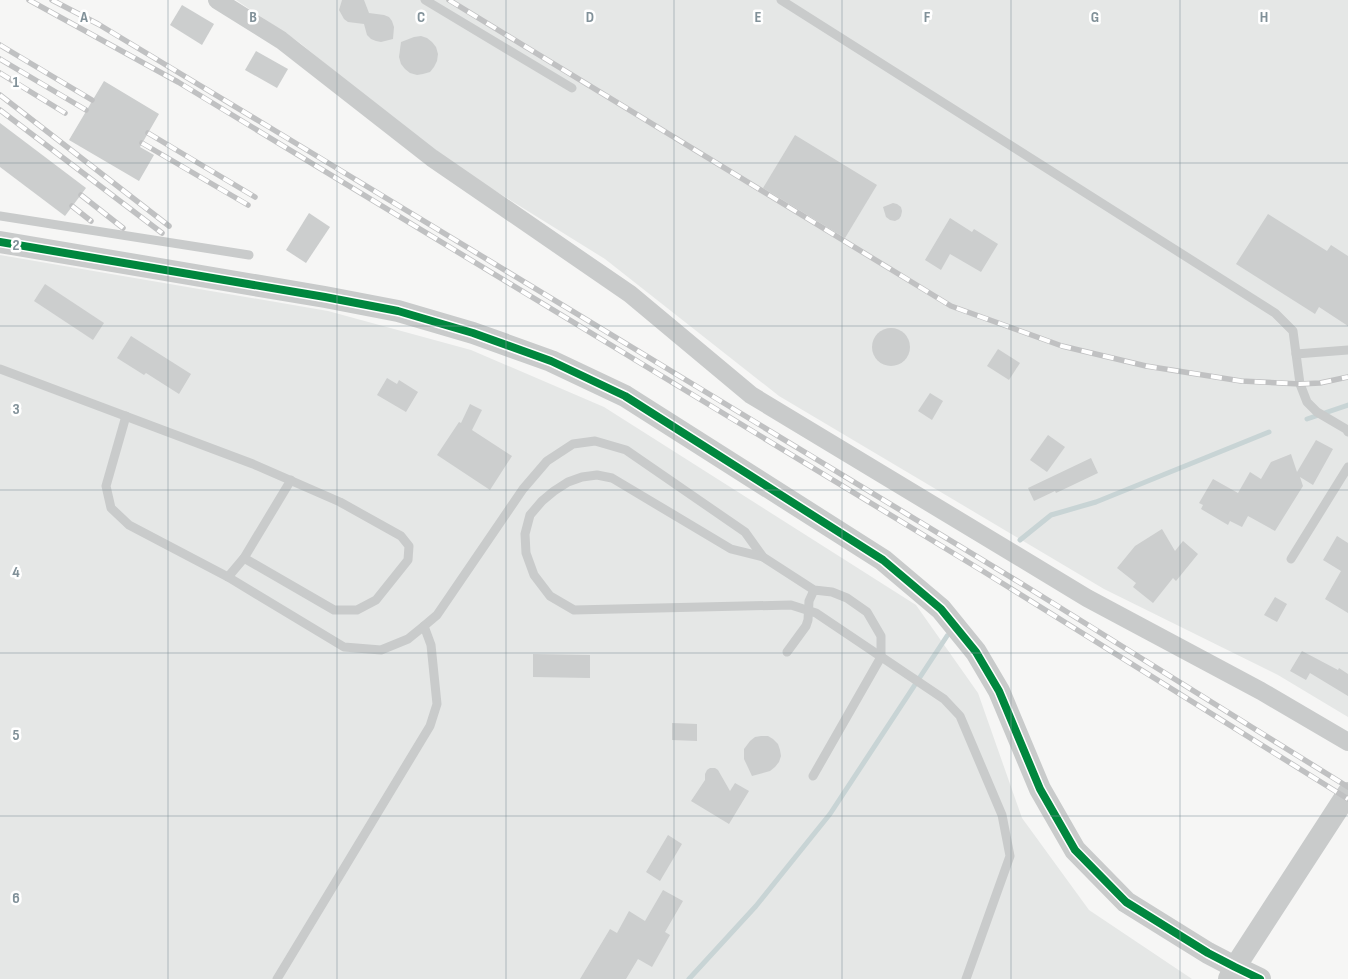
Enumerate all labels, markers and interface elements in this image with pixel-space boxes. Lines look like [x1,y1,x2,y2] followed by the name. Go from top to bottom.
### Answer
[79,8,88,27] text: A
[249,8,257,27] text: B
[417,8,425,27] text: C
[586,8,594,27] text: D
[755,8,762,27] text: E
[924,8,931,27] text: F
[1091,8,1099,27] text: G
[1260,8,1268,27] text: H
[13,73,20,92] text: 1
[12,236,20,255] text: 2
[12,400,20,419] text: 3
[12,563,20,582] text: 4
[12,726,20,745] text: 5
[12,889,20,908] text: 6

